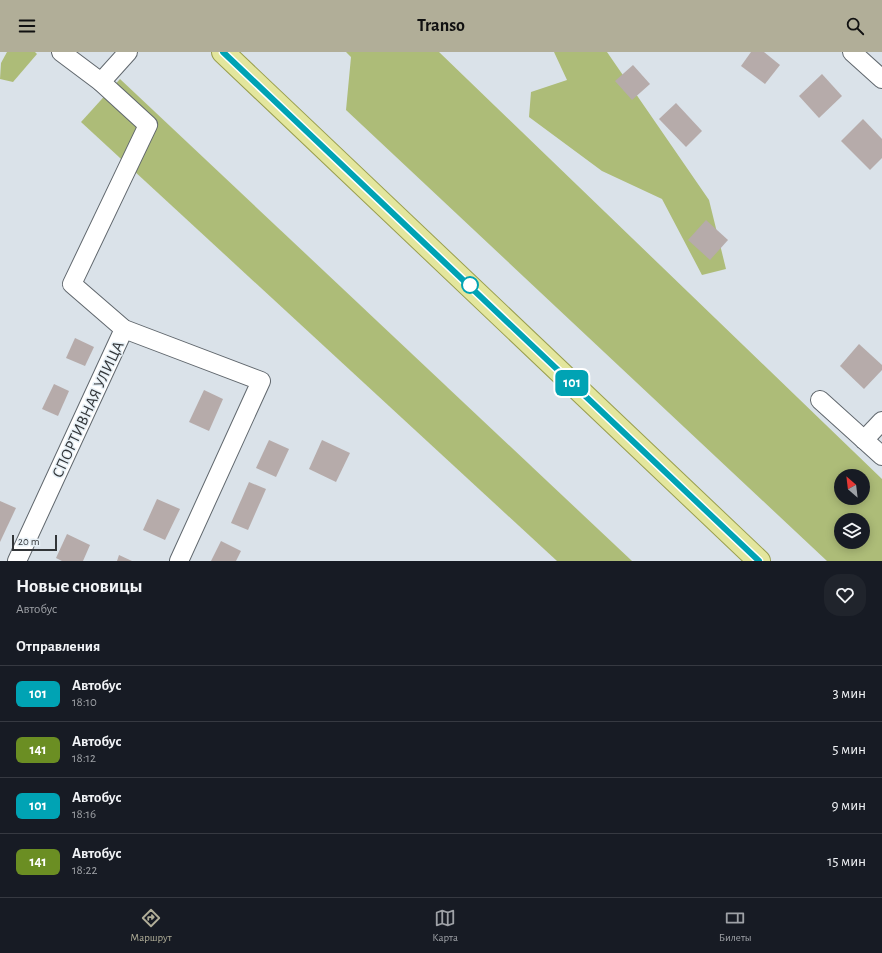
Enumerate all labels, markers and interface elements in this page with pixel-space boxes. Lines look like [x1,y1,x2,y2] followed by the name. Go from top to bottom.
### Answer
[16,15,38,37] icon: menu
[844,15,866,37] icon: search
[417,17,465,35] text: Transo
[461,276,479,294] unlabelled marker
[49,338,127,480] street label: СПОРТИВНАЯ УЛИЦА
[549,370,595,396] line badge: 101
[563,376,581,390] text: 101
[834,469,870,505] north arrow
[834,469,870,549] map controls
[834,513,870,549] button: layers
[12,533,57,552] scale bar
[18,536,39,547] text: 20 m
[824,574,866,616] button: heart
[16,577,143,596] text: Новые сновицы
[16,603,57,616] text: Автобус
[16,639,100,654] text: Отправления
[72,678,122,693] text: Автобус
[832,686,866,701] text: 3 мин
[29,687,47,701] text: 101
[72,696,97,709] text: 18:10
[72,734,122,749] text: Автобус
[832,742,866,757] text: 5 мин
[29,743,47,757] text: 141
[72,752,96,765] text: 18:12
[72,790,122,805] text: Автобус
[832,798,866,813] text: 9 мин
[29,799,47,813] text: 101
[72,808,96,821] text: 18:16
[72,846,122,861] text: Автобус
[827,854,866,869] text: 15 мин
[29,855,47,869] text: 141
[72,864,97,877] text: 18:22
[130,907,172,944] tab: Маршрут
[432,907,458,944] tab: Карта
[719,907,752,944] tab: Билеты

